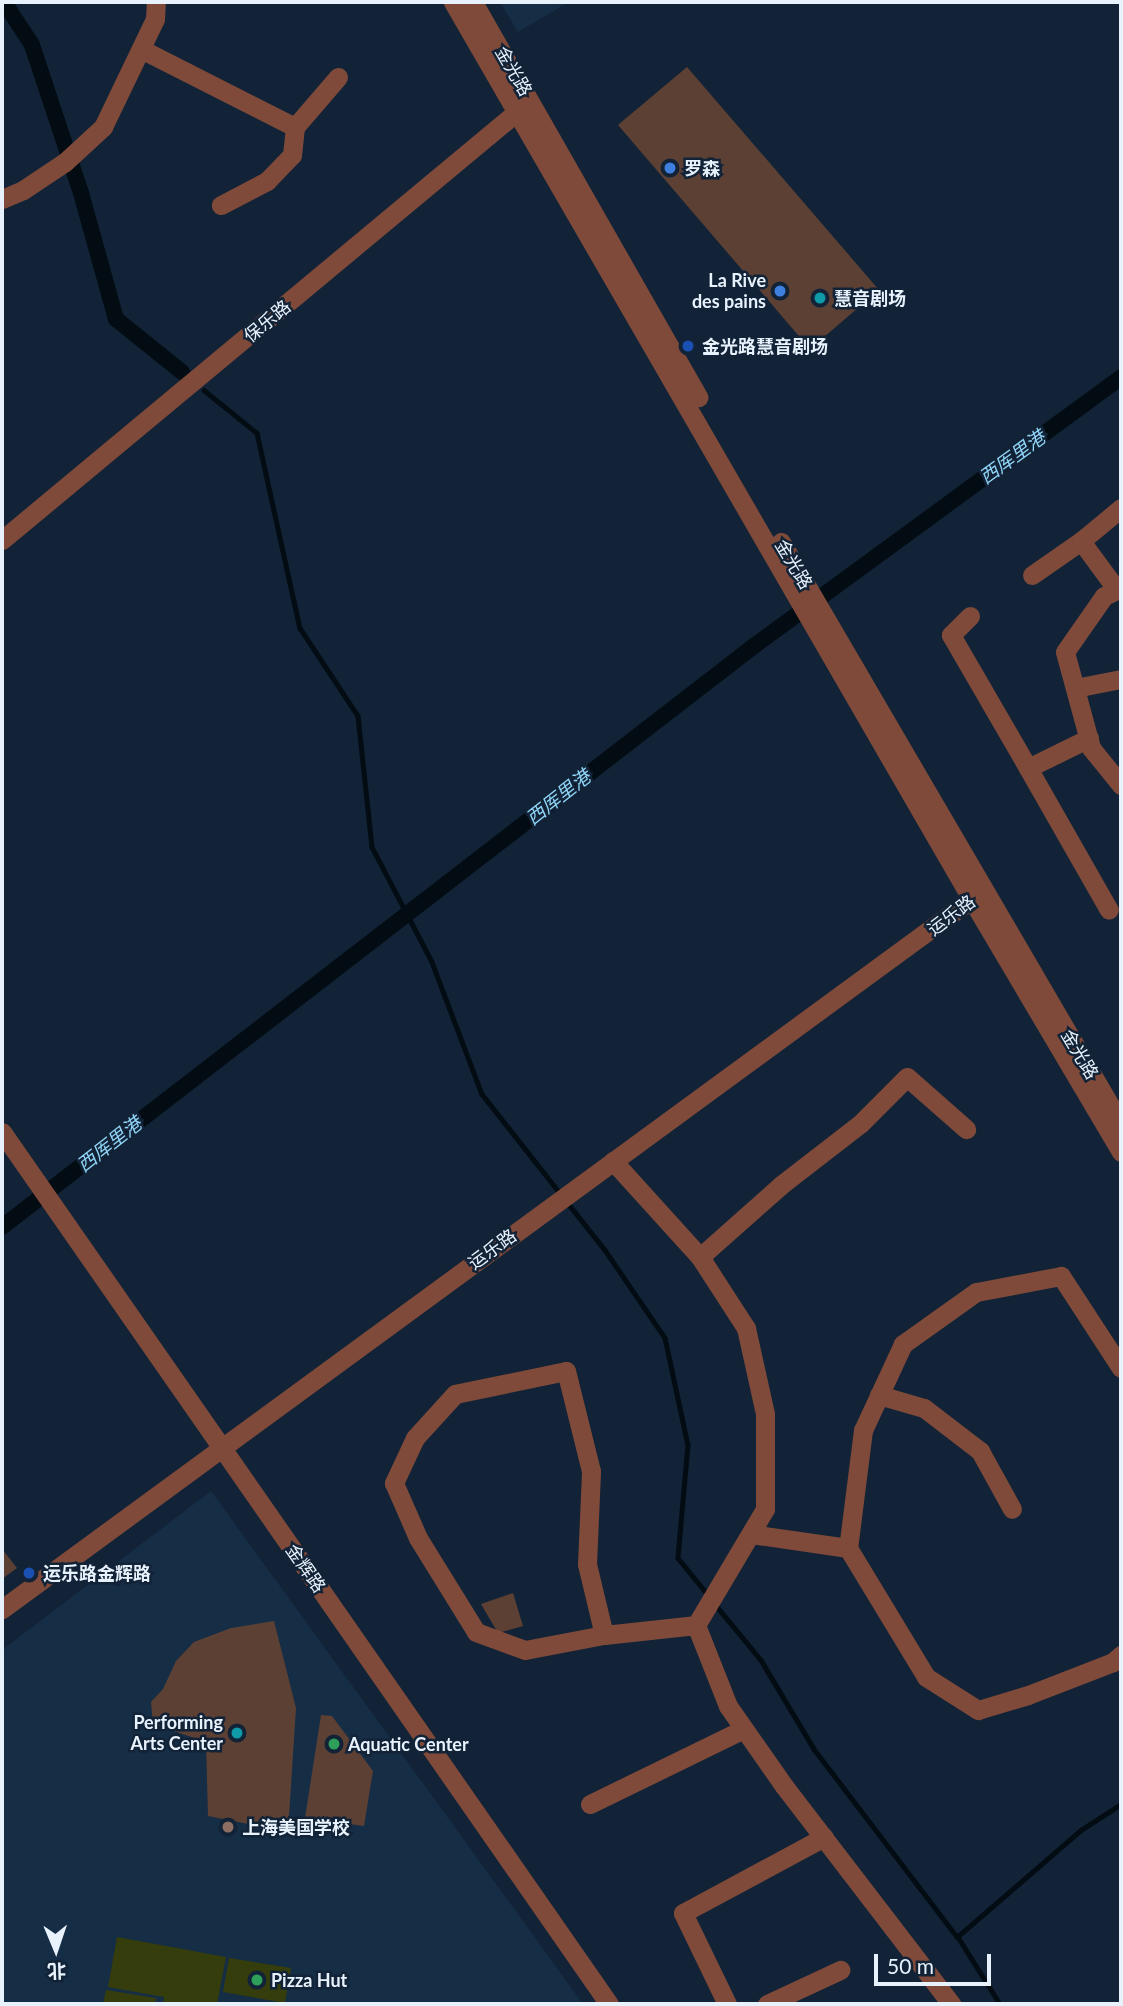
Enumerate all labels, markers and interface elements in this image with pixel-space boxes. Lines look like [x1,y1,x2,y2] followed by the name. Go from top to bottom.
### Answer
[491,42,537,100] street label: 金光路
[684,157,720,179] place label: 罗森
[662,160,678,176] marker: 罗森
[692,270,766,312] place label: La Rive des pains
[772,283,788,299] marker: La Rive des pains
[834,287,906,309] place label: 慧音剧场
[812,290,828,306] marker: 慧音剧场
[239,295,295,347] street label: 保乐路
[702,335,828,357] place label: 金光路慧音剧场
[680,338,696,354] marker: 金光路慧音剧场
[975,425,1049,489] water label: 西厍里港
[771,535,817,593] street label: 金光路
[521,765,595,829] water label: 西厍里港
[923,890,979,940] street label: 运乐路
[1057,1025,1103,1083] street label: 金光路
[72,1112,146,1176] water label: 西厍里港
[464,1224,520,1274] street label: 运乐路
[282,1540,330,1596] street label: 金辉路
[43,1562,151,1584] place label: 运乐路金辉路
[21,1565,37,1581] marker: 运乐路金辉路
[131,1712,223,1754] place label: Performing Arts Center
[229,1725,245,1741] marker: Performing Arts Center
[348,1733,469,1755] place label: Aquatic Center
[326,1736,342,1752] marker: Aquatic Center
[242,1816,350,1838] place label: 上海美国学校
[220,1819,236,1835] marker: 上海美国学校
[21,1915,91,1985] north arrow
[878,1940,995,1984] scale bar
[887,1953,934,1978] text: 50 m
[47,1960,67,1983] text: 北
[271,1969,347,1991] place label: Pizza Hut
[249,1972,265,1988] marker: Pizza Hut

